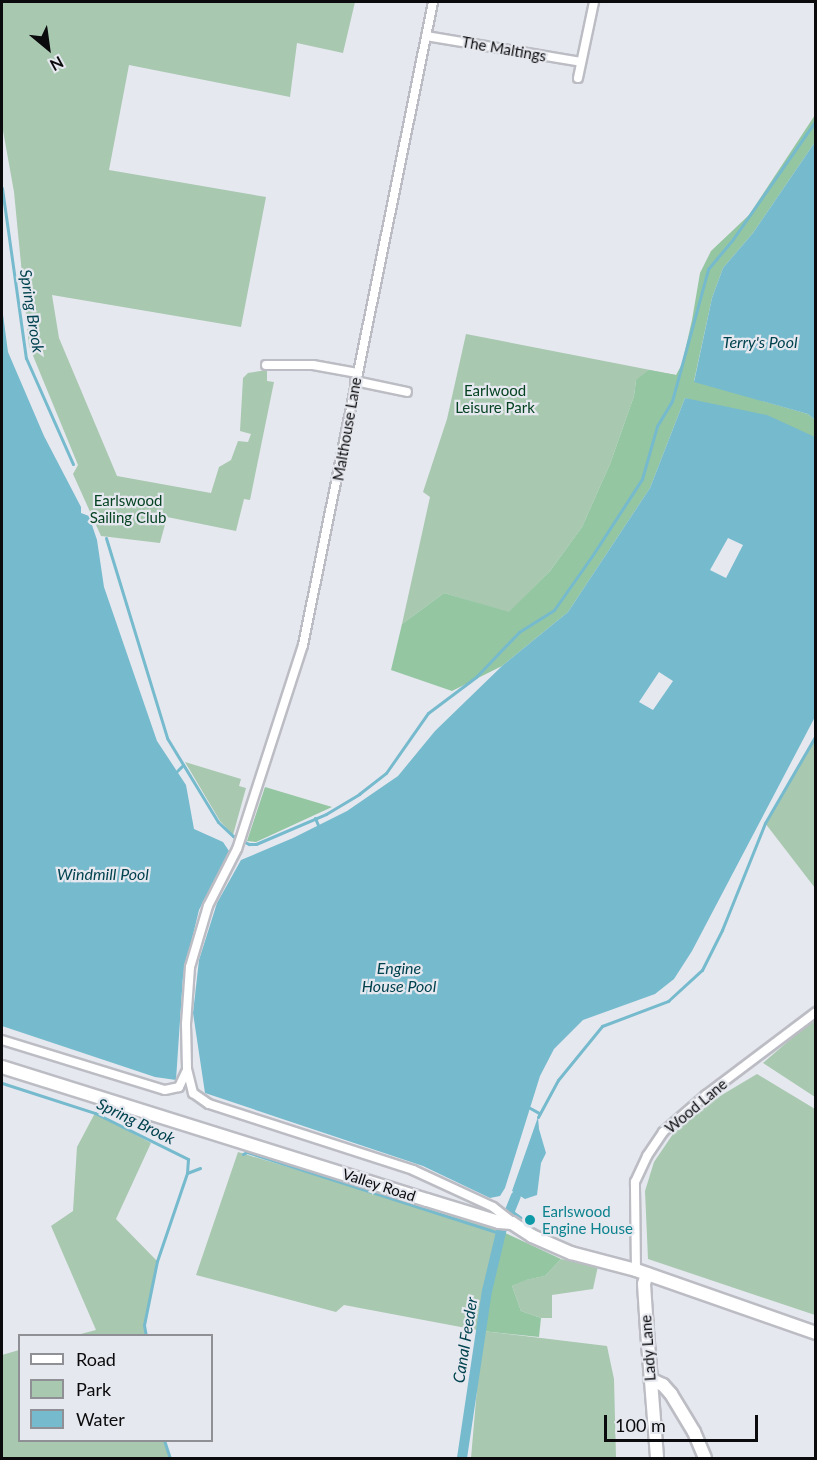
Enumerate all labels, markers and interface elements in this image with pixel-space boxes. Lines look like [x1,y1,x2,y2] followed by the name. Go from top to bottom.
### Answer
[18,18,78,78] north arrow
[460,33,548,65] street label: The Maltings
[47,53,67,75] text: N
[16,268,48,354] water label: Spring Brook
[722,332,798,352] water label: Terry's Pool
[329,376,365,482] street label: Malthouse Lane
[455,381,535,416] park label: Earlwood Leisure Park
[90,491,166,526] park label: Earlswood Sailing Club
[57,864,149,884] water label: Windmill Pool
[362,958,436,996] water label: Engine House Pool
[661,1075,731,1137] street label: Wood Lane
[94,1094,178,1148] water label: Spring Brook
[340,1165,418,1205] street label: Valley Road
[542,1202,633,1237] place label: Earlswood Engine House
[523,1213,537,1227] marker: Earlswood Engine House
[449,1296,481,1384] water label: Canal Feeder
[637,1314,659,1382] street label: Lady Lane
[18,1334,213,1442] legend
[76,1348,116,1370] text: Road
[76,1378,111,1400] text: Park
[607,1403,762,1441] scale bar
[76,1408,125,1430] text: Water
[615,1414,666,1436] text: 100 m

